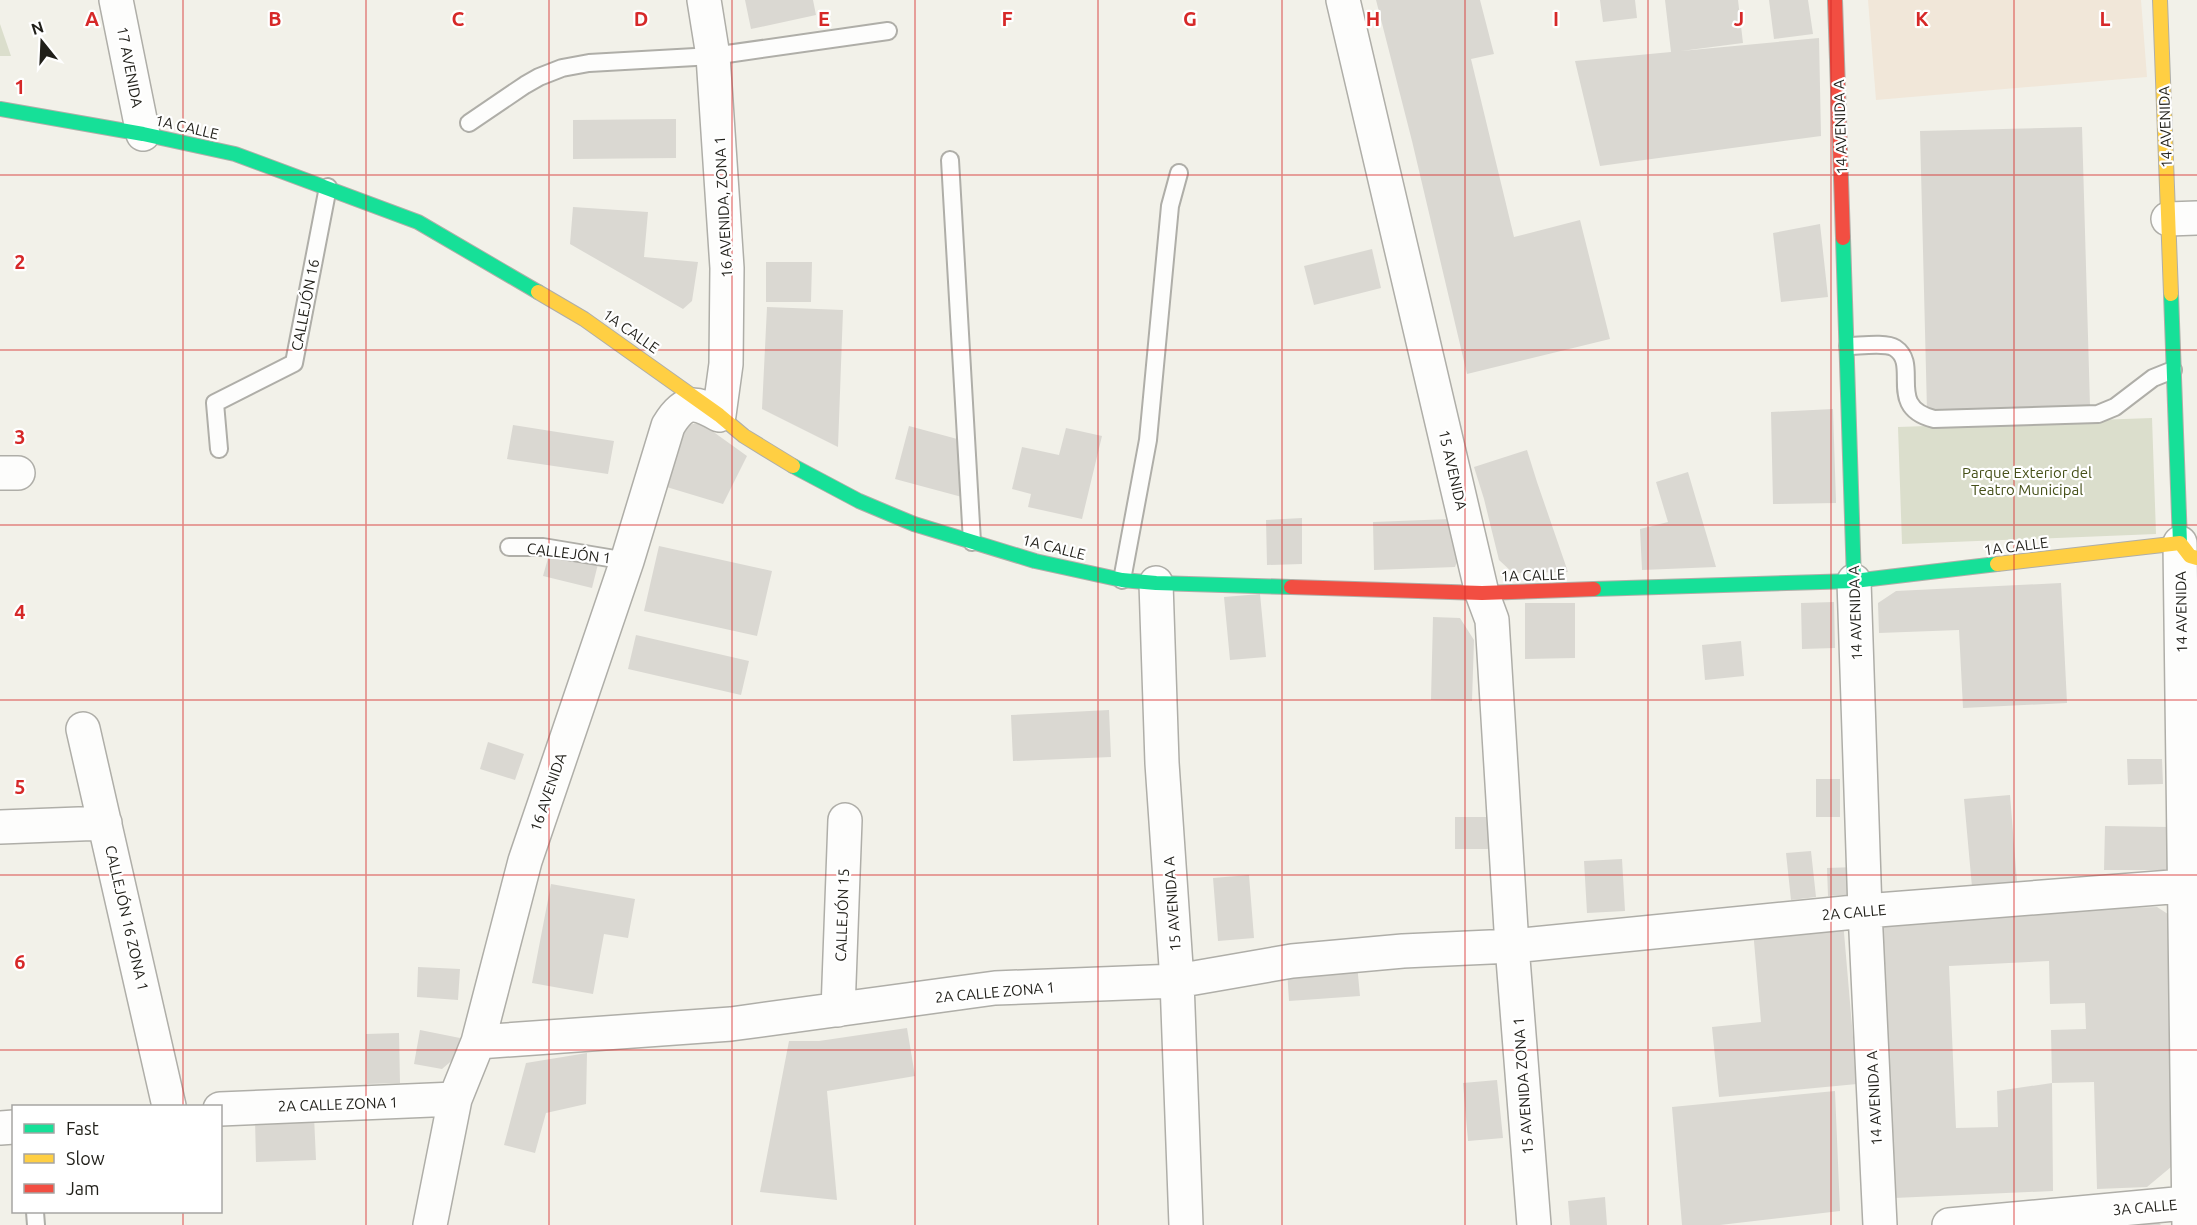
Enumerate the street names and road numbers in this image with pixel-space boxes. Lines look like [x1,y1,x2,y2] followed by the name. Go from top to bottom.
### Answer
[114,25,146,109] street label: 17 AVENIDA
[1830,79,1850,175] street label: 14 AVENIDA A
[2155,85,2175,168] street label: 14 AVENIDA
[154,111,220,143] street label: 1A CALLE
[711,136,735,278] street label: 16 AVENIDA, ZONA 1
[288,258,322,352] street label: CALLEJÓN 16
[600,306,662,356] street label: 1A CALLE
[1435,428,1471,512] street label: 15 AVENIDA
[1021,531,1087,563] street label: 1A CALLE
[1983,534,2049,558] street label: 1A CALLE
[526,539,612,567] street label: CALLEJÓN 1
[1500,565,1566,585] street label: 1A CALLE
[1845,565,1865,661] street label: 14 AVENIDA A
[2172,571,2190,653] street label: 14 AVENIDA
[527,750,569,834] street label: 16 AVENIDA
[102,843,152,993] street label: CALLEJÓN 16 ZONA 1
[1160,856,1184,952] street label: 15 AVENIDA A
[832,868,852,962] street label: CALLEJÓN 15
[1821,901,1887,923] street label: 2A CALLE
[934,978,1056,1006] street label: 2A CALLE ZONA 1
[1510,1017,1536,1155] street label: 15 AVENIDA ZONA 1
[1863,1050,1885,1146] street label: 14 AVENIDA A
[278,1093,398,1115] street label: 2A CALLE ZONA 1
[2112,1196,2178,1218] street label: 3A CALLE

